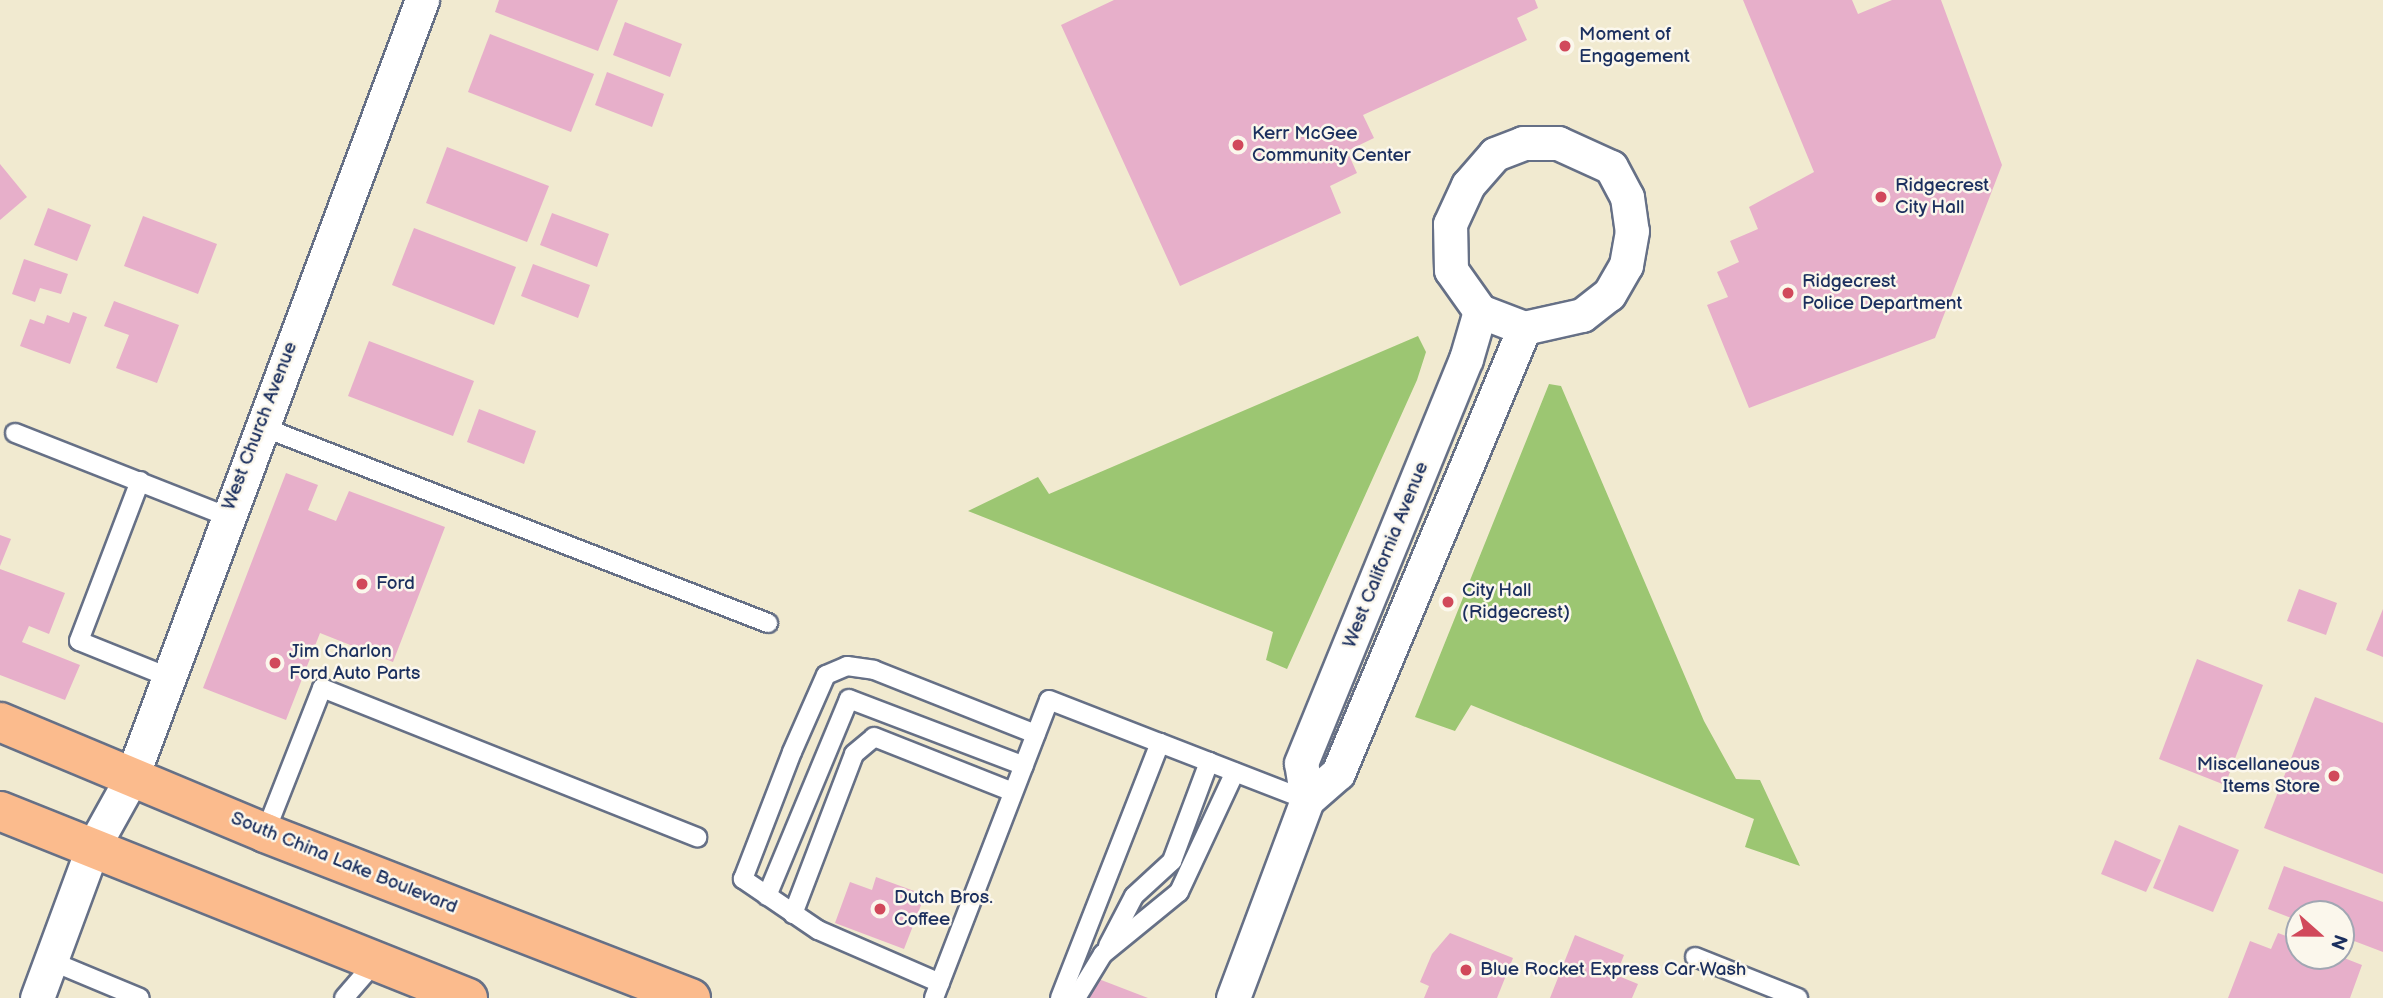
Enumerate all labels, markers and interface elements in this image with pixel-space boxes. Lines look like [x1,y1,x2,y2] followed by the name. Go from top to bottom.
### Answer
[1579,24,1690,68] place label: Moment of Engagement
[1557,38,1573,54] marker: Moment of Engagement
[1252,123,1412,167] place label: Kerr McGee Community Center
[1230,137,1246,153] marker: Kerr McGee Community Center
[1895,175,1989,219] place label: Ridgecrest City Hall
[1873,189,1889,205] marker: Ridgecrest City Hall
[1802,271,1962,315] place label: Ridgecrest Police Department
[1780,285,1796,301] marker: Ridgecrest Police Department
[217,339,303,513] street label: West Church Avenue
[1338,459,1434,651] street label: West California Avenue
[376,573,415,595] place label: Ford
[354,576,370,592] marker: Ford
[1462,580,1570,624] place label: City Hall (Ridgecrest)
[1440,594,1456,610] marker: City Hall (Ridgecrest)
[289,641,420,685] place label: Jim Charlon Ford Auto Parts
[267,655,283,671] marker: Jim Charlon Ford Auto Parts
[2197,754,2320,798] place label: Miscellaneous Items Store
[2326,768,2342,784] marker: Miscellaneous Items Store
[227,807,461,919] street label: South China Lake Boulevard
[894,887,993,931] place label: Dutch Bros. Coffee
[2285,900,2355,970] north arrow
[872,901,888,917] marker: Dutch Bros. Coffee
[2325,931,2352,953] text: N
[1480,959,1747,981] place label: Blue Rocket Express Car Wash
[1458,962,1474,978] marker: Blue Rocket Express Car Wash

